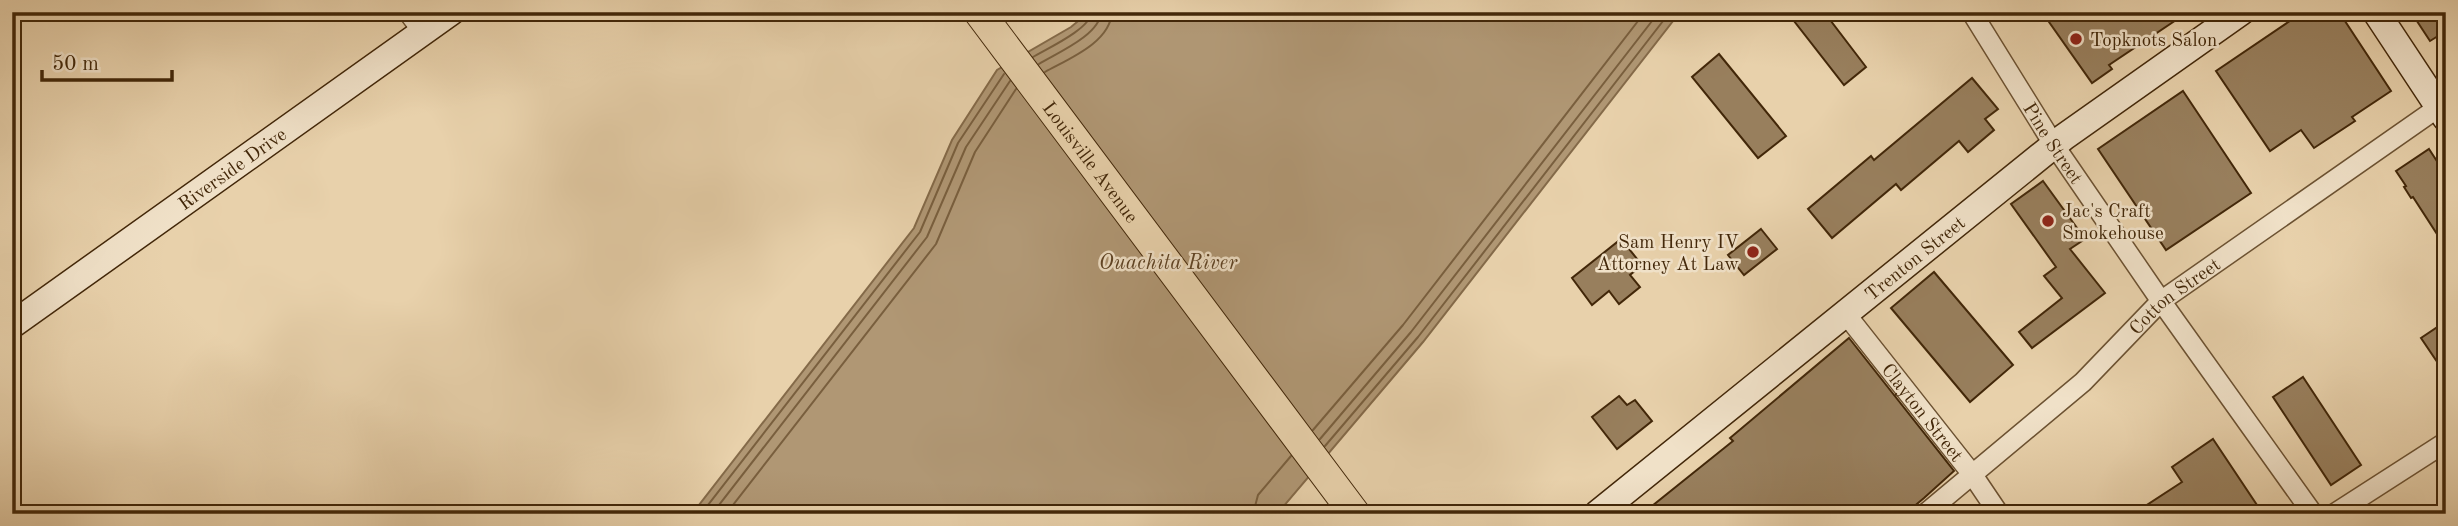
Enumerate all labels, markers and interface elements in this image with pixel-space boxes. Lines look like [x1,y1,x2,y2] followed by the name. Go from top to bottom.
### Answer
[2068,31,2084,47] marker: Topknots Salon
[2090,32,2217,51] place label: Topknots Salon
[42,38,172,82] scale bar
[52,54,99,75] text: 50 m
[1038,99,1140,227] street label: Louisville Avenue
[2018,100,2085,188] street label: Pine Street
[176,126,291,215] street label: Riverside Drive
[2062,203,2164,244] place label: Jac's Craft Smokehouse
[2040,213,2056,229] marker: Jac's Craft Smokehouse
[1862,214,1970,306] street label: Trenton Street
[1597,234,1739,275] place label: Sam Henry IV Attorney At Law
[1745,244,1761,260] marker: Sam Henry IV Attorney At Law
[1099,253,1238,274] water label: Ouachita River
[2127,256,2225,339] street label: Cotton Street
[1877,361,1965,466] street label: Clayton Street

